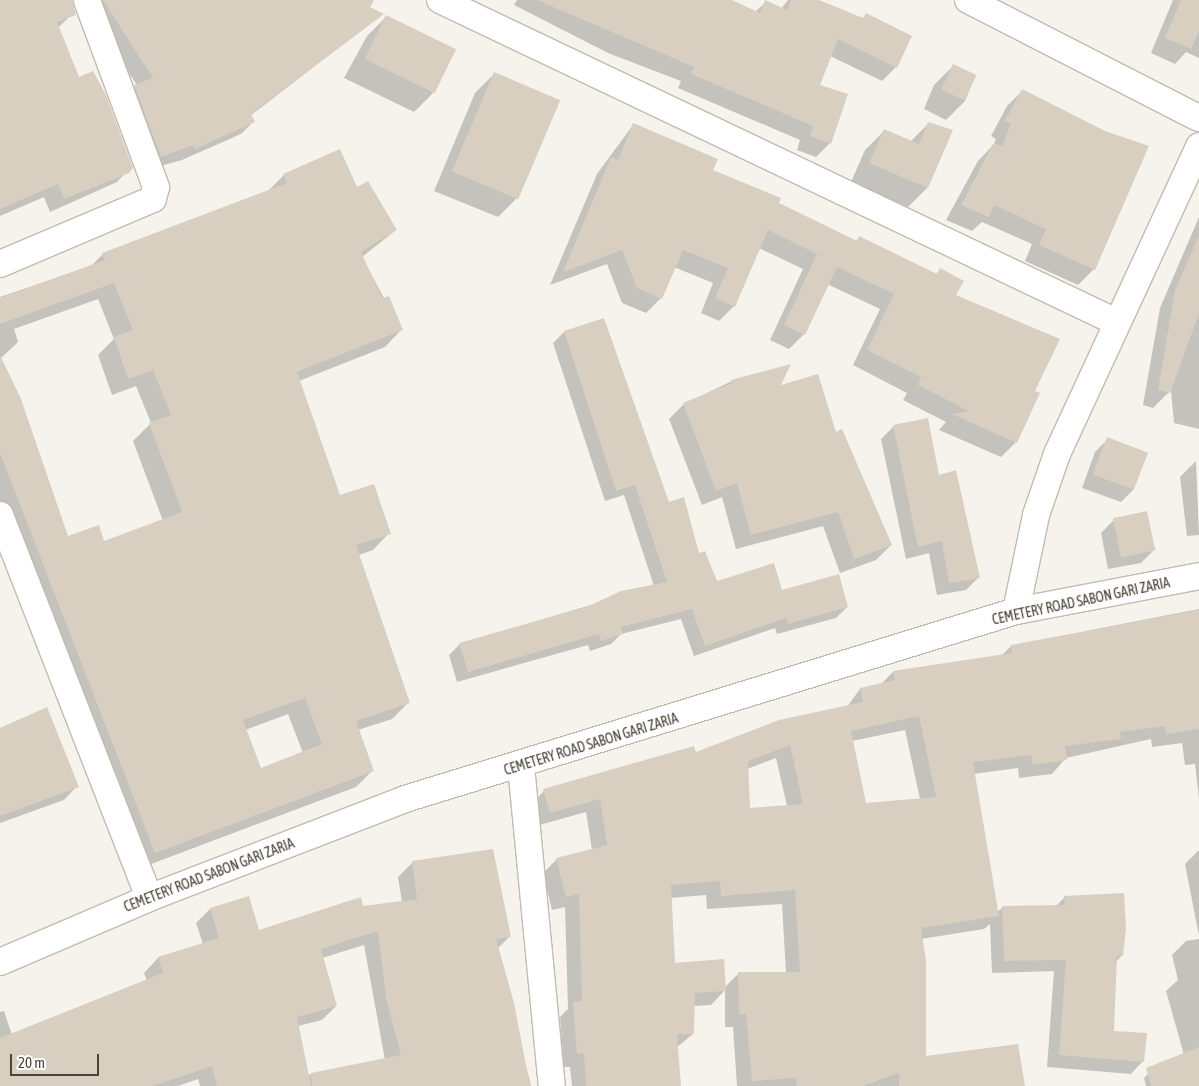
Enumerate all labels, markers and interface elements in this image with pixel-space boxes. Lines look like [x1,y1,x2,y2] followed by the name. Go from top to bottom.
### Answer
[991,574,1171,628] street label: CEMETERY ROAD SABON GARI ZARIA
[502,709,680,779] street label: CEMETERY ROAD SABON GARI ZARIA
[121,835,297,915] street label: CEMETERY ROAD SABON GARI ZARIA
[12,1044,101,1076] scale bar
[18,1054,45,1071] text: 20 m

